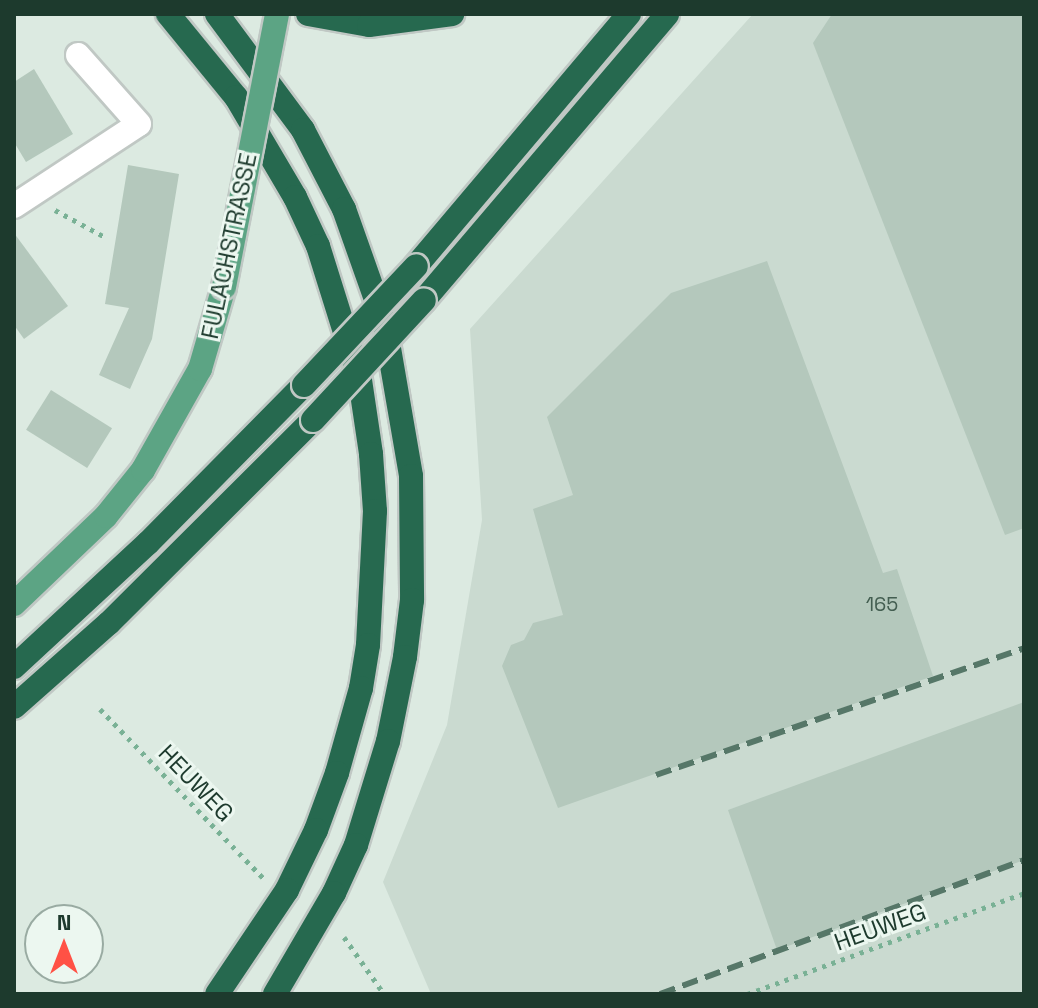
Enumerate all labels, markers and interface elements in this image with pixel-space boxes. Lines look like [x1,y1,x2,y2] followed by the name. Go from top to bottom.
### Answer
[195,150,263,342] street label: FULACHSTRASSE
[866,592,898,616] house number: 165
[152,739,240,827] street label: HEUWEG
[830,897,930,957] street label: HEUWEG
[24,904,104,984] north arrow
[57,908,71,936] text: N

